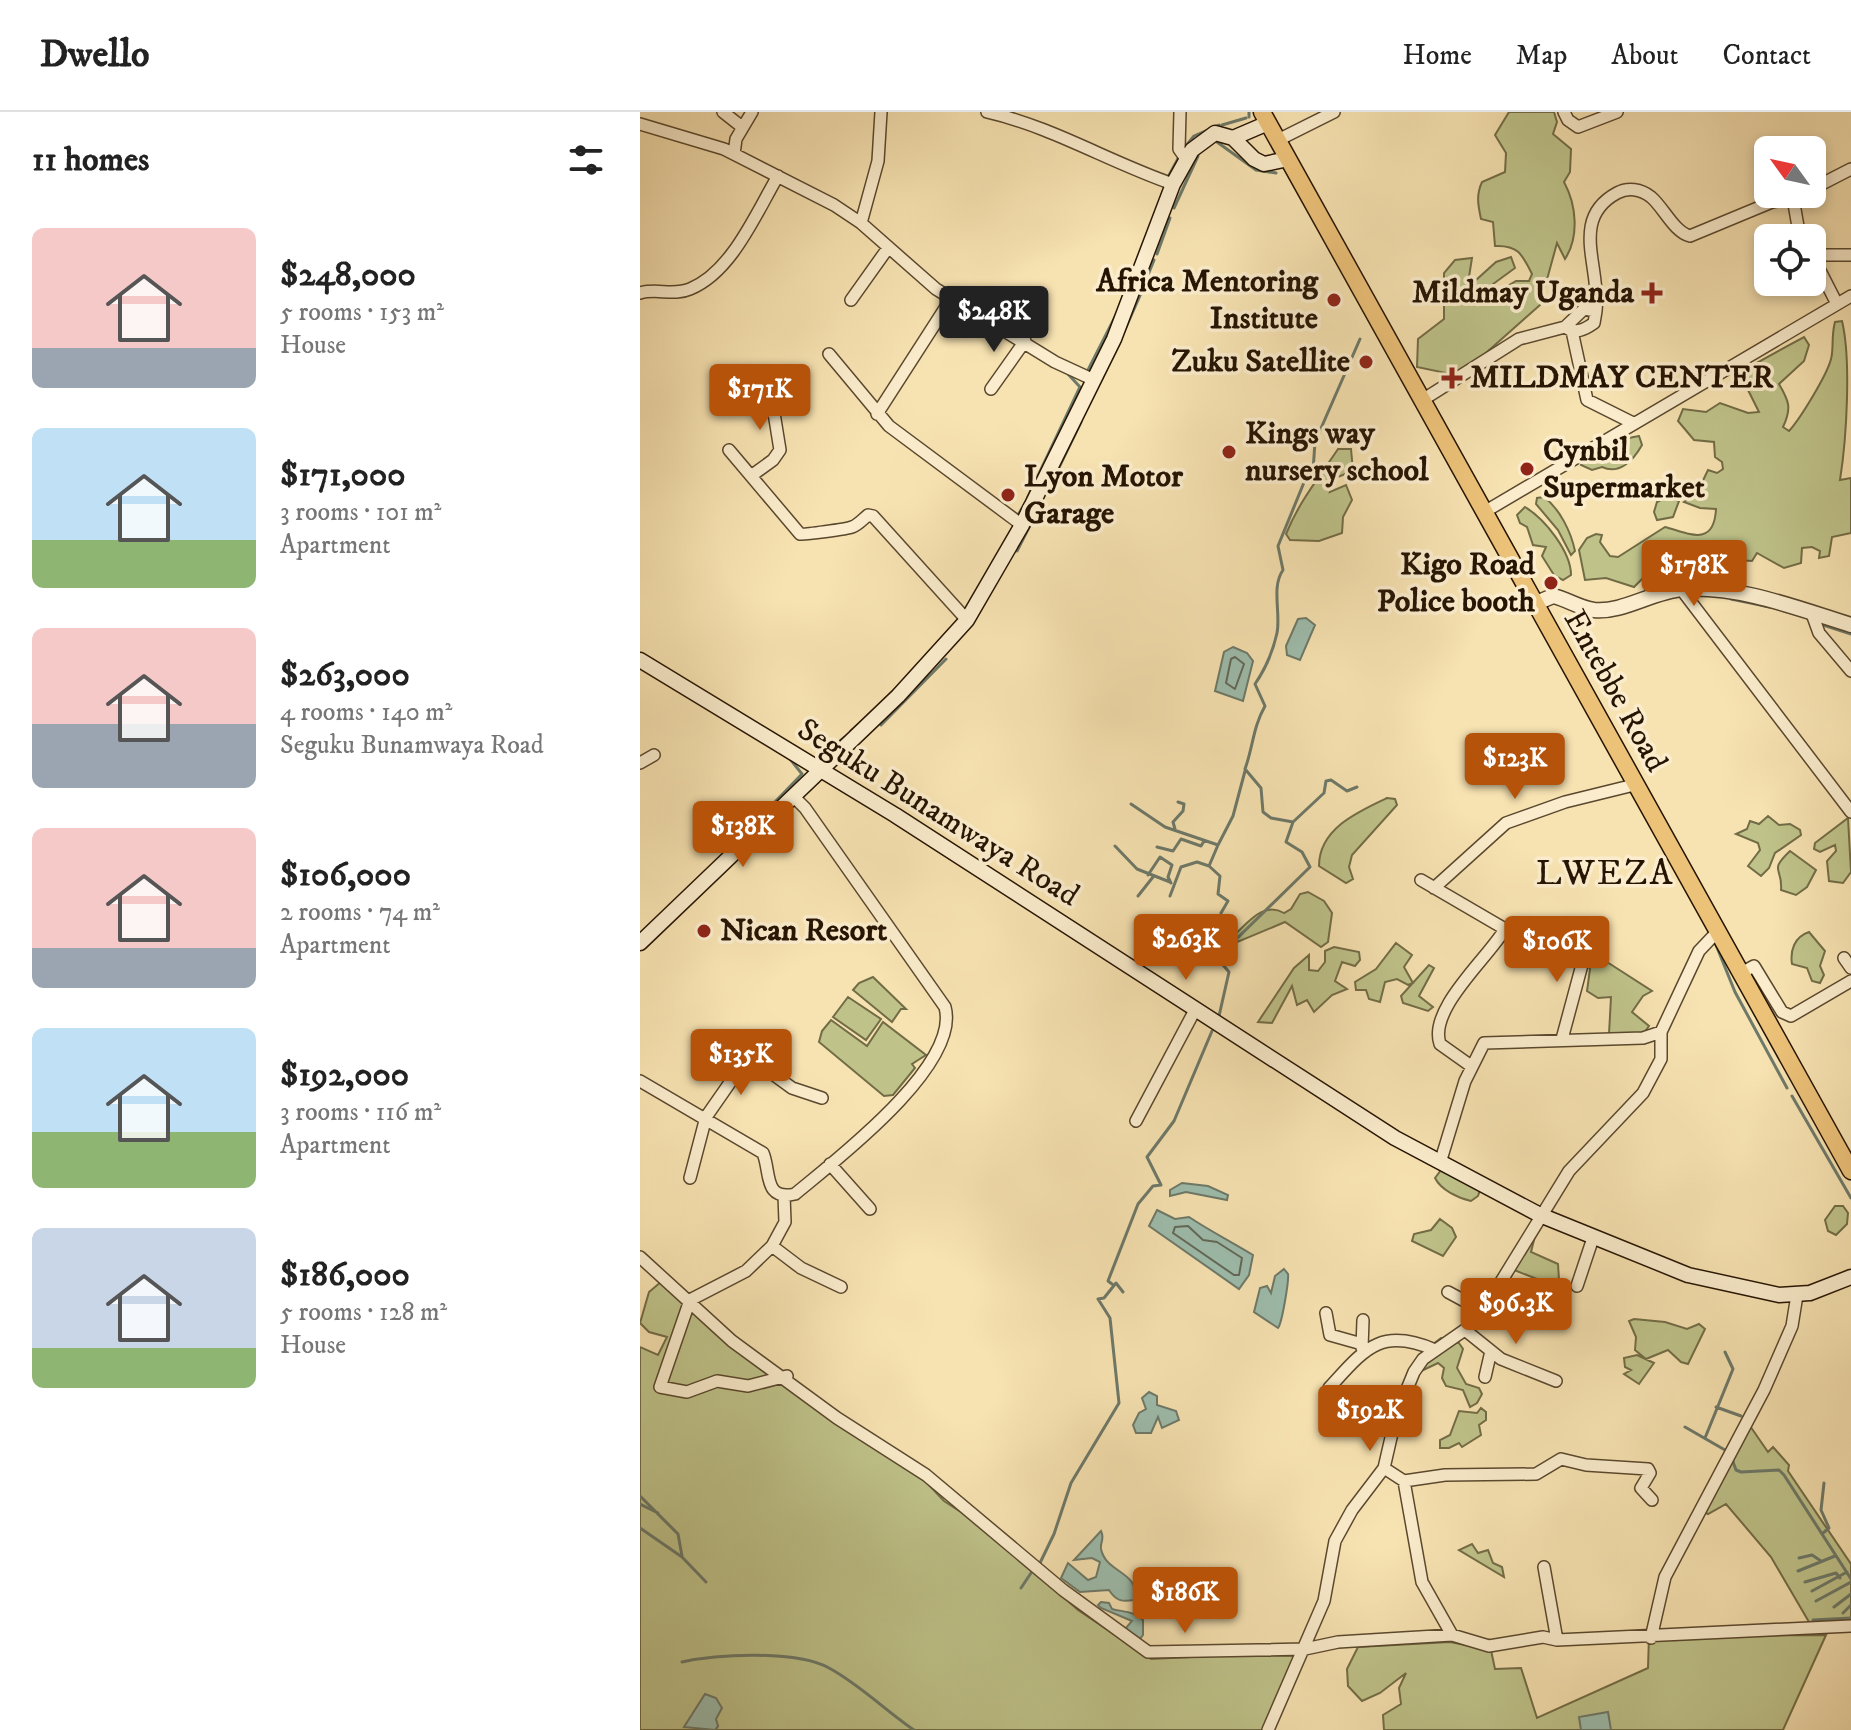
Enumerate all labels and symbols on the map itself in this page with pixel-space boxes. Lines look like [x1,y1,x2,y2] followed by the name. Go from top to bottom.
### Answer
[1754,136,1826,208] north arrow
[1095,262,1319,339] place label: Africa Mentoring Institute
[1412,273,1634,313] place label: Mildmay Uganda
[1641,282,1663,304] marker: Mildmay Uganda
[938,286,1050,354] pin: $248K
[1325,291,1343,309] marker: Africa Mentoring Institute
[1171,342,1350,382] place label: Zuku Satellite
[1357,353,1375,371] marker: Zuku Satellite
[1470,358,1774,398] place label: MILDMAY CENTER
[704,364,816,432] pin: $171K
[1441,367,1463,389] marker: MILDMAY CENTER
[1245,414,1429,491] place label: Kings way nursery school
[1543,431,1706,508] place label: Cynbil Supermarket
[1220,443,1238,461] marker: Kings way nursery school
[1024,457,1184,534] place label: Lyon Motor Garage
[1518,460,1536,478] marker: Cynbil Supermarket
[999,486,1017,504] marker: Lyon Motor Garage
[1638,540,1750,608] pin: $178K
[1377,545,1536,622] place label: Kigo Road Police booth
[1542,574,1560,592] marker: Kigo Road Police booth
[1554,603,1676,779] street label: Entebbe Road
[790,710,1086,916] street label: Seguku Bunamwaya Road
[1459,733,1571,801] pin: $123K
[687,801,799,869] pin: $138K
[1536,851,1674,896] district label: LWEZA
[720,911,888,951] place label: Nican Resort
[1130,914,1242,982] pin: $263K
[1501,916,1613,984] pin: $106K
[695,922,713,940] marker: Nican Resort
[685,1029,797,1097] pin: $135K
[1451,1278,1581,1346] pin: $96.3K
[1314,1385,1426,1453] pin: $192K
[1129,1567,1241,1635] pin: $186K

